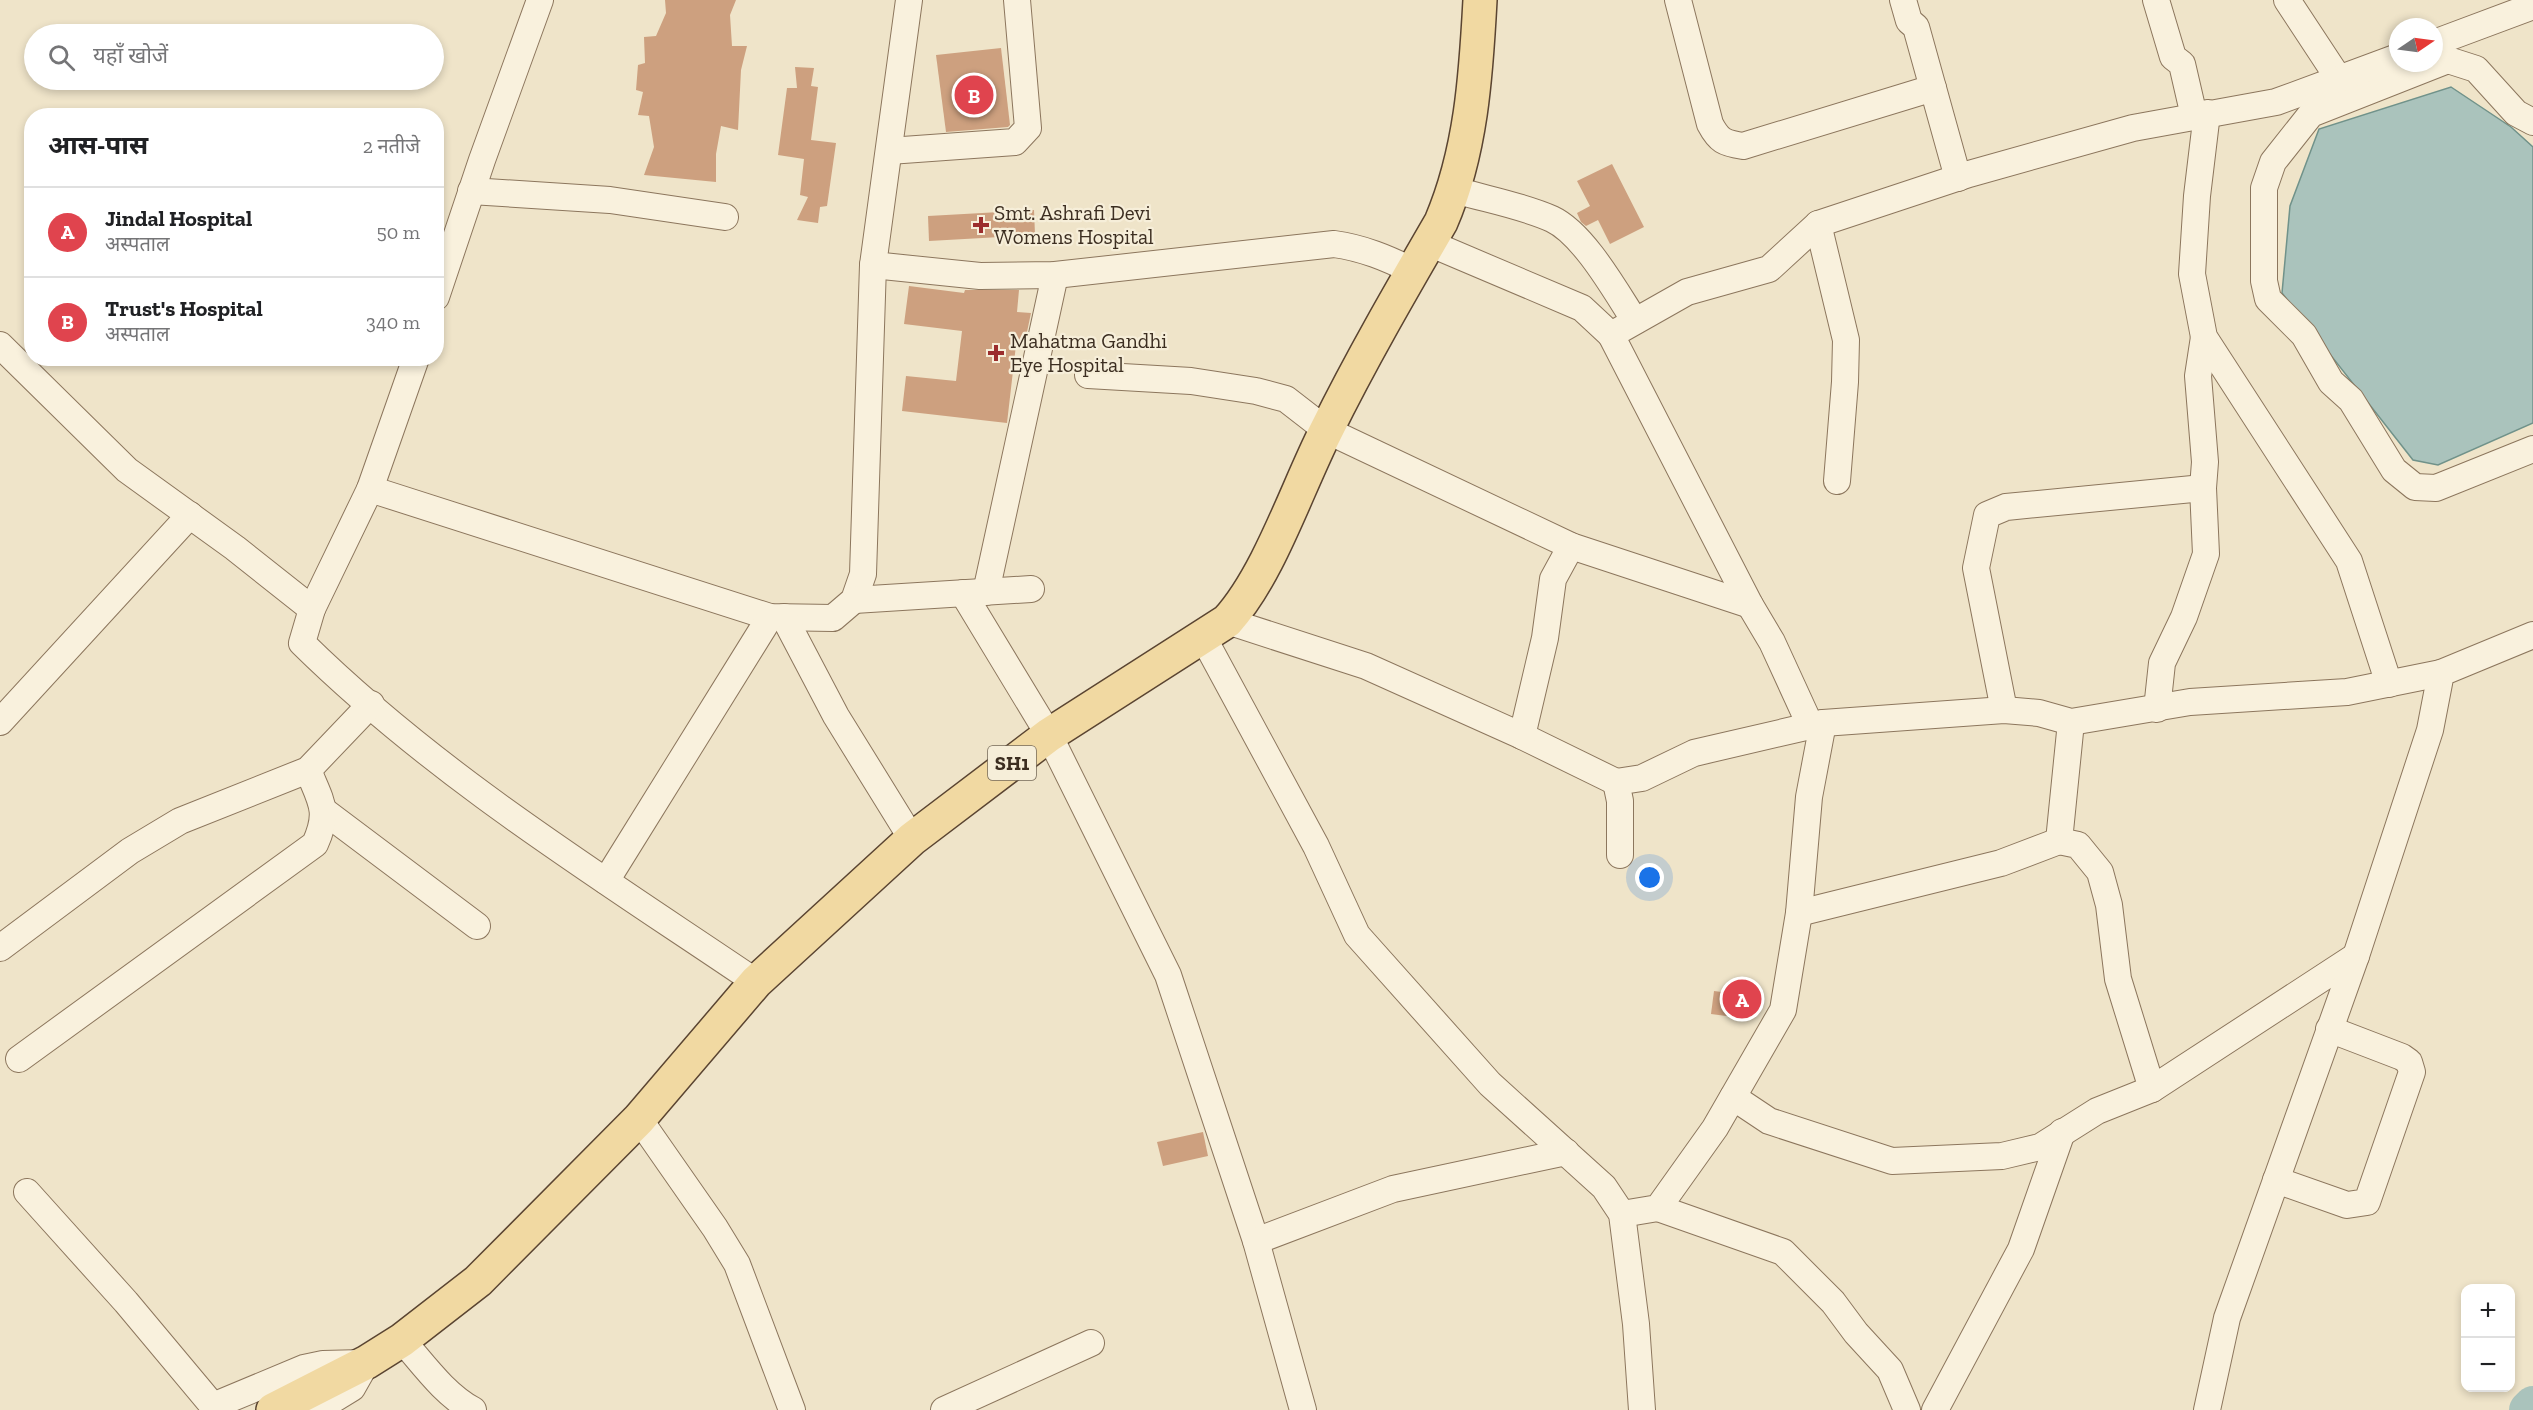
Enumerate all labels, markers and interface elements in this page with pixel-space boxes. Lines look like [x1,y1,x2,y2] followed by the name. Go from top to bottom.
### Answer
[2389,18,2443,72] north arrow
[24,24,444,90] search box
[45,41,78,74] icon: search
[93,42,168,69] text: यहाँ खोजें
[954,72,994,118] pin: B
[48,129,148,161] text: आस-पास
[363,134,420,158] text: 2 नतीजे
[994,200,1154,249] place label: Smt. Ashrafi Devi Womens Hospital
[105,205,252,232] text: Jindal Hospital
[972,216,990,234] marker: Smt. Ashrafi Devi Womens Hospital
[61,220,74,244] text: A
[376,220,420,244] text: 50 m
[105,232,170,256] text: अस्पताल
[105,295,263,322] text: Trust's Hospital
[61,310,74,334] text: B
[366,310,420,334] text: 340 m
[105,322,170,346] text: अस्पताल
[1010,328,1167,377] place label: Mahatma Gandhi Eye Hospital
[987,344,1005,362] marker: Mahatma Gandhi Eye Hospital
[988,746,1036,780] road number: SH1
[1635,863,1664,892] your location
[1722,976,1762,1022] pin: A
[2461,1284,2515,1392] map controls
[2461,1284,2515,1338] button: +
[2461,1338,2515,1392] button: −

